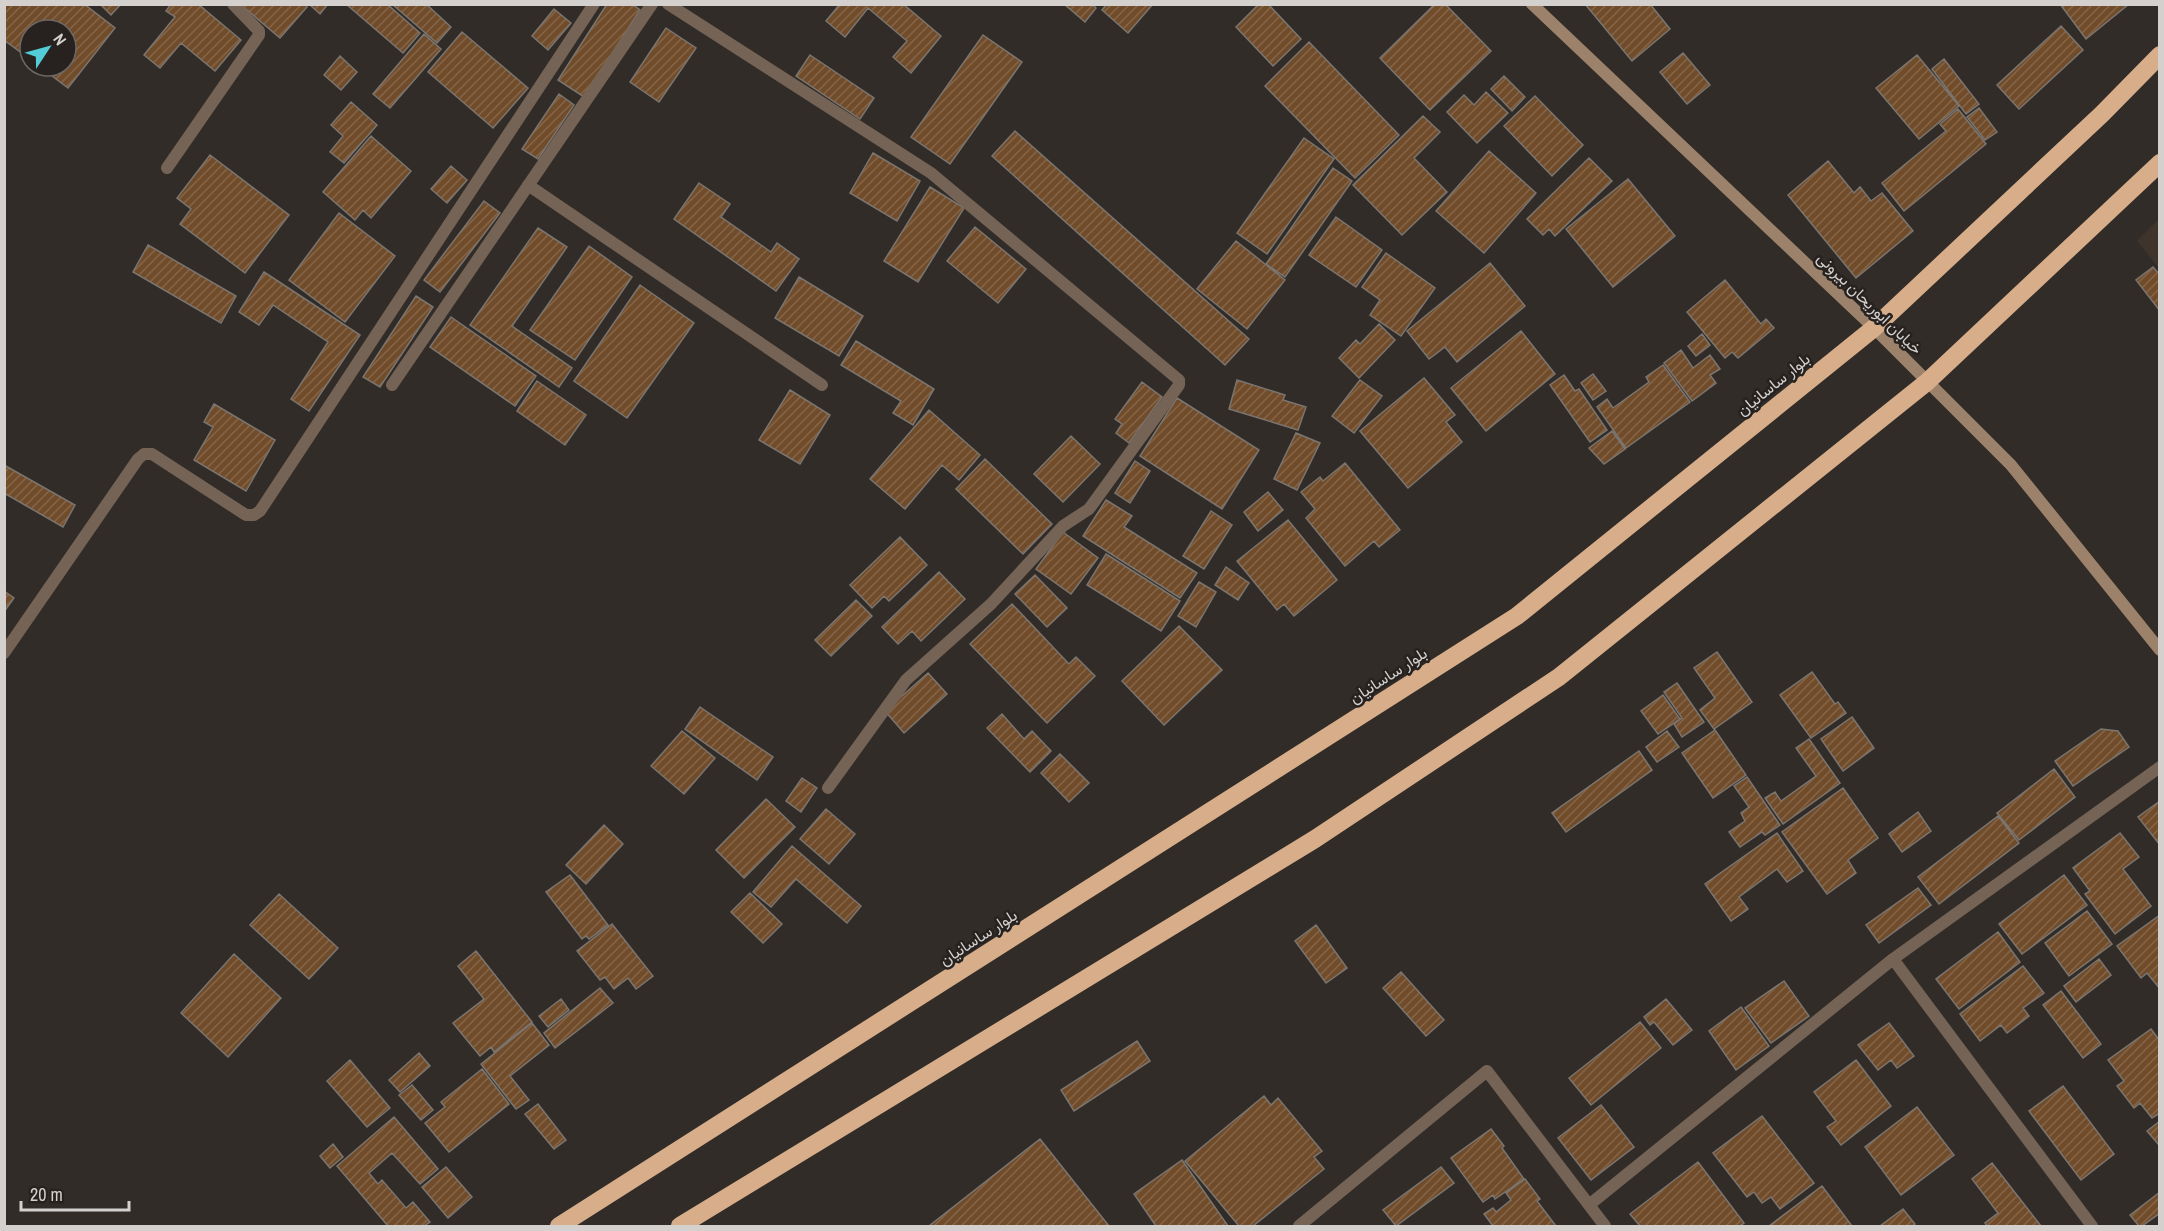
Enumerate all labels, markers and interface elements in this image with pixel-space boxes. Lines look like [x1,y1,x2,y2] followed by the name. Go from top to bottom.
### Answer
[18,18,78,78] north arrow
[48,29,72,49] text: N
[1812,247,1928,359] street label: خیابان ابوریحان بیرونی
[1732,348,1814,420] street label: بلوار ساسانیان
[1345,642,1431,708] street label: بلوار ساسانیان
[935,904,1021,970] street label: بلوار ساسانیان
[21,1174,129,1212] scale bar
[30,1182,63,1207] text: 20 m

